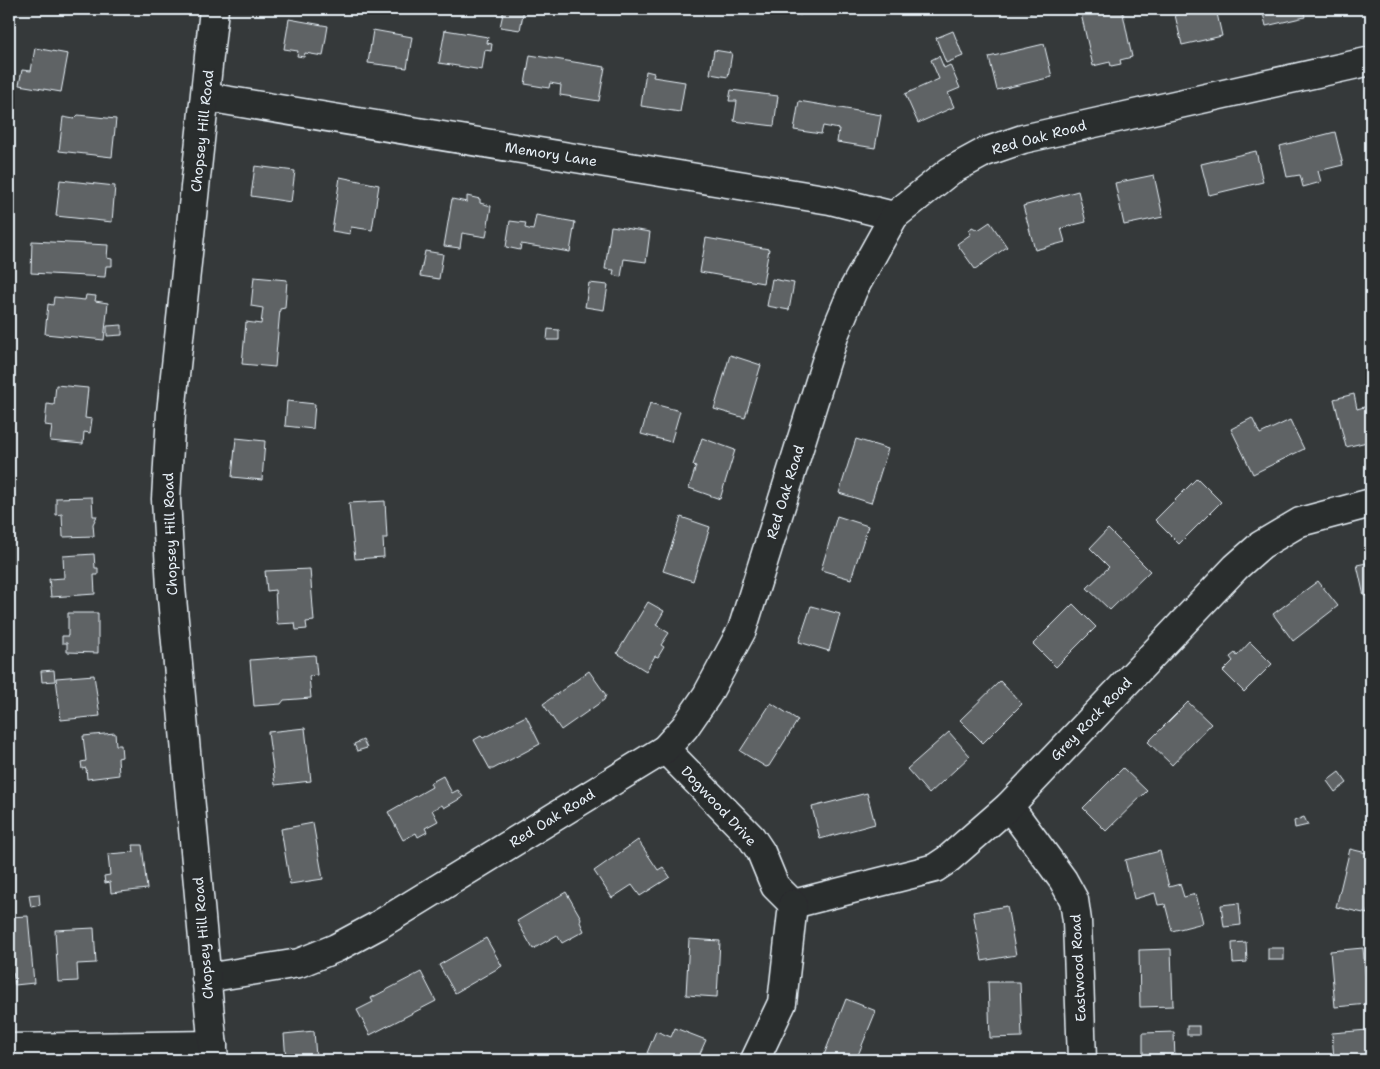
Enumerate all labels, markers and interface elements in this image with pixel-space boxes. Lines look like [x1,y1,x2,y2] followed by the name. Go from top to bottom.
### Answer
[187,69,217,193] street label: Chopsey Hill Road
[990,116,1088,158] street label: Red Oak Road
[504,138,598,170] street label: Memory Lane
[762,443,808,541] street label: Red Oak Road
[159,472,181,596] street label: Chopsey Hill Road
[1046,673,1136,765] street label: Grey Rock Road
[677,762,761,850] street label: Dogwood Drive
[506,784,598,851] street label: Red Oak Road
[189,876,217,1000] street label: Chopsey Hill Road
[1066,914,1090,1022] street label: Eastwood Road

